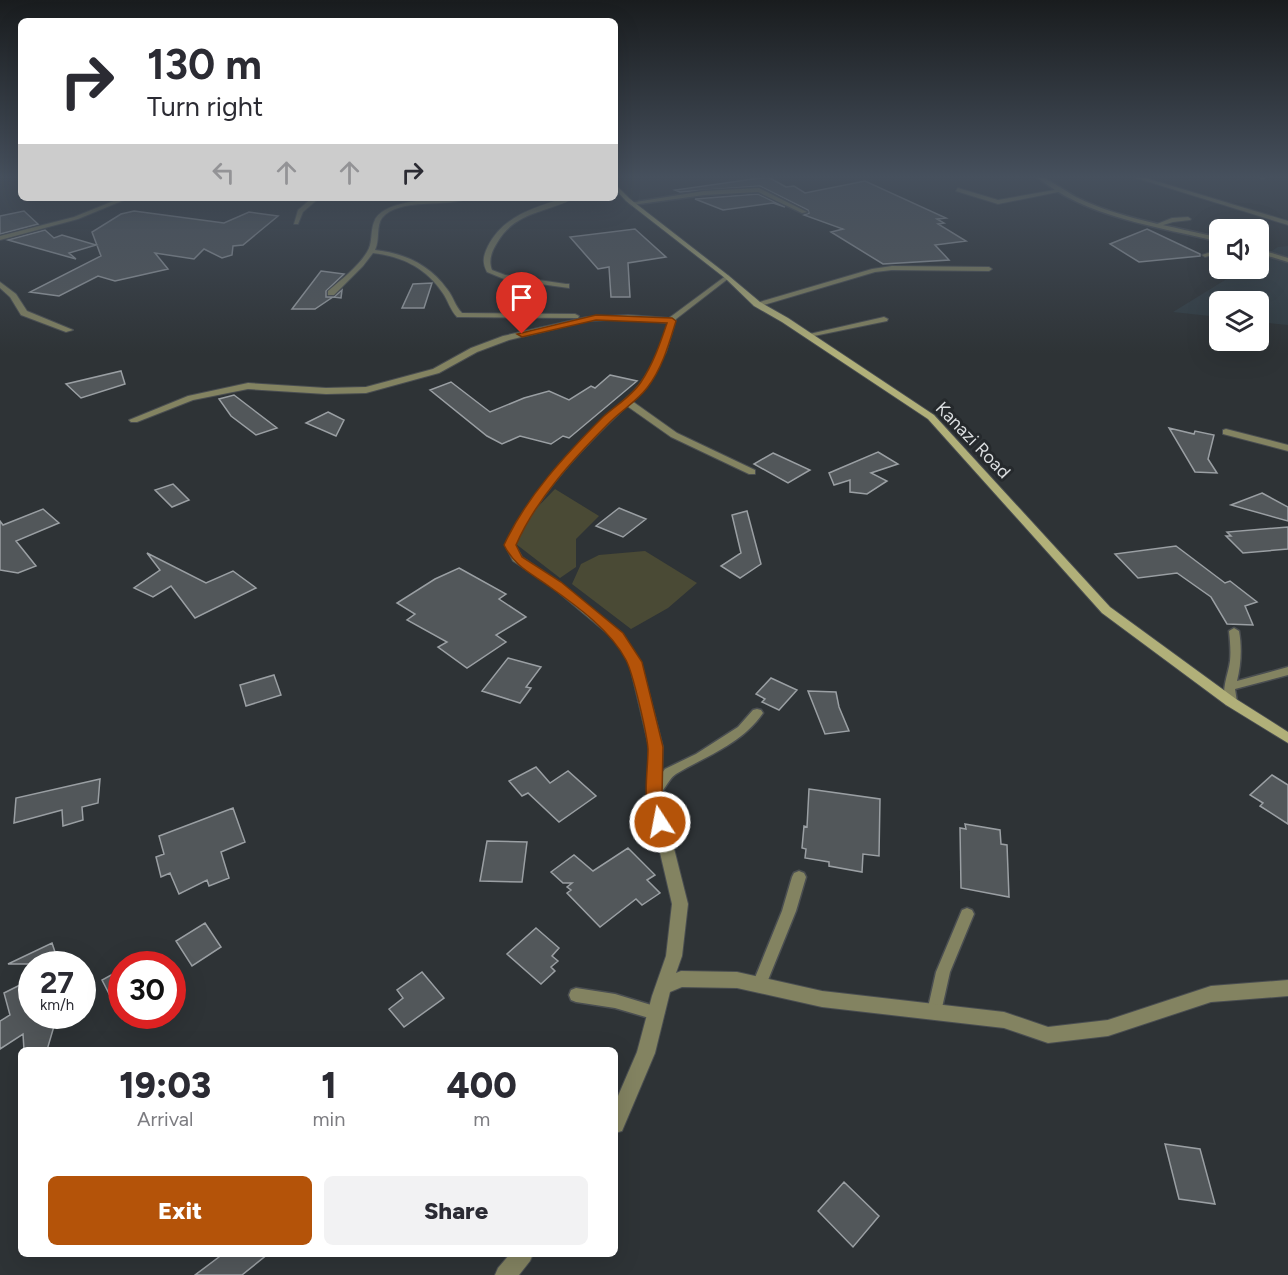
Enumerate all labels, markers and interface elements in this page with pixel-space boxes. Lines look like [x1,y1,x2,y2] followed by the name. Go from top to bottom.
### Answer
[147,39,262,90] text: 130 m
[48,42,126,120] icon: right
[147,90,263,123] text: Turn right
[207,156,240,189] icon: left
[270,156,303,189] icon: ahead
[333,156,366,189] icon: ahead
[396,156,429,189] icon: right
[1209,219,1269,351] map controls
[1209,219,1269,279] button: sound
[496,272,547,334] pin
[505,281,538,314] icon: arrive
[1209,291,1269,351] button: layers
[931,397,1015,483] street label: Kanazi Road
[628,790,692,854] position arrow
[108,951,186,1029] speed limit sign: 30
[40,964,74,1001] text: 27
[40,996,74,1014] text: km/h
[119,1064,211,1107] text: 19:03
[321,1064,337,1107] text: 1
[447,1064,517,1107] text: 400
[137,1107,193,1131] text: Arrival
[312,1107,345,1131] text: min
[473,1107,490,1131] text: m
[48,1176,312,1245] button: Exit
[324,1176,588,1245] button: Share

